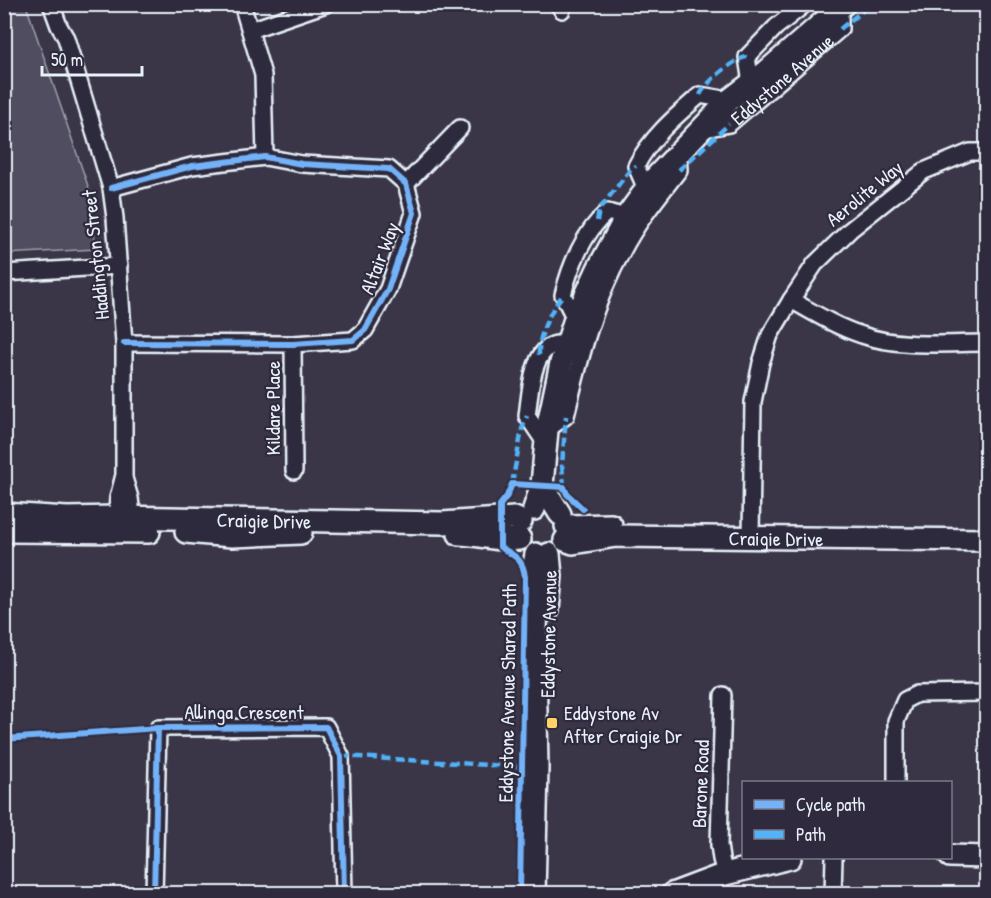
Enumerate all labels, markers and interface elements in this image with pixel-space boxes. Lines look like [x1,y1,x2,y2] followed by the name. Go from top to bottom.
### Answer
[724,27,839,131] street label: Eddystone Avenue
[42,39,142,77] scale bar
[51,47,83,72] text: 50 m
[820,154,908,232] street label: Aerolite Way
[75,188,115,321] street label: Haddington Street
[353,218,405,298] street label: Altair Way
[259,361,286,455] street label: Kildare Place
[216,505,311,534] street label: Craigie Drive
[728,524,823,552] street label: Craigie Drive
[533,570,563,698] street label: Eddystone Avenue
[492,583,522,803] street label: Eddystone Avenue Shared Path
[184,698,305,725] street label: Allinga Crescent
[564,699,682,749] place label: Eddystone Av After Craigie Dr
[545,716,559,730] marker: Eddystone Av After Craigie Dr
[685,739,715,829] street label: Barone Road
[742,781,952,859] legend
[796,792,866,817] text: Cycle path
[796,822,826,847] text: Path

